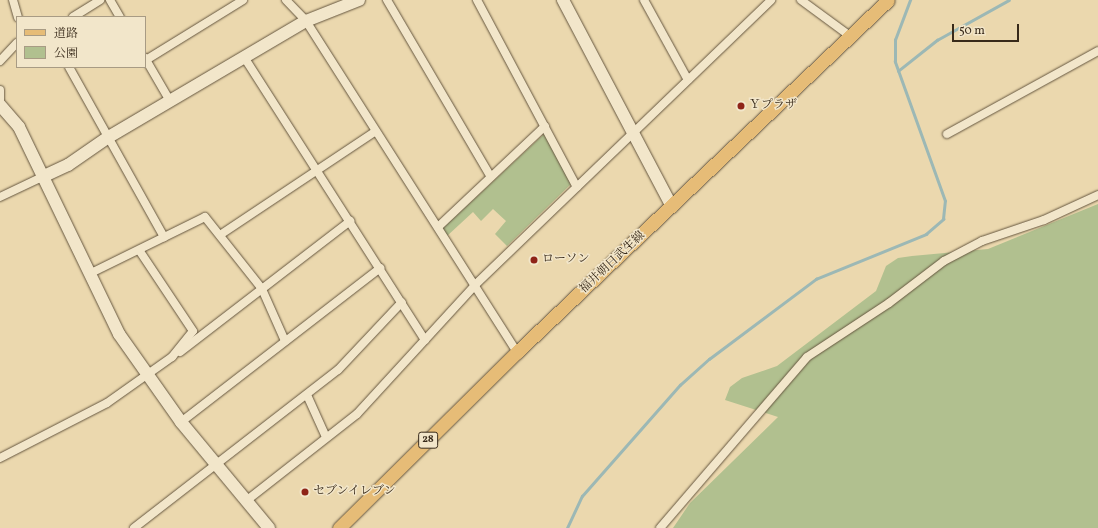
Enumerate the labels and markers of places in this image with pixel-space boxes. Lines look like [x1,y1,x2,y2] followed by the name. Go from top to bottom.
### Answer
[749,99,797,113] place label: Ｙプラザ
[736,101,746,111] marker: Ｙプラザ
[542,253,590,267] place label: ローソン
[529,255,539,265] marker: ローソン
[313,485,397,499] place label: セブンイレブン
[300,487,310,497] marker: セブンイレブン

